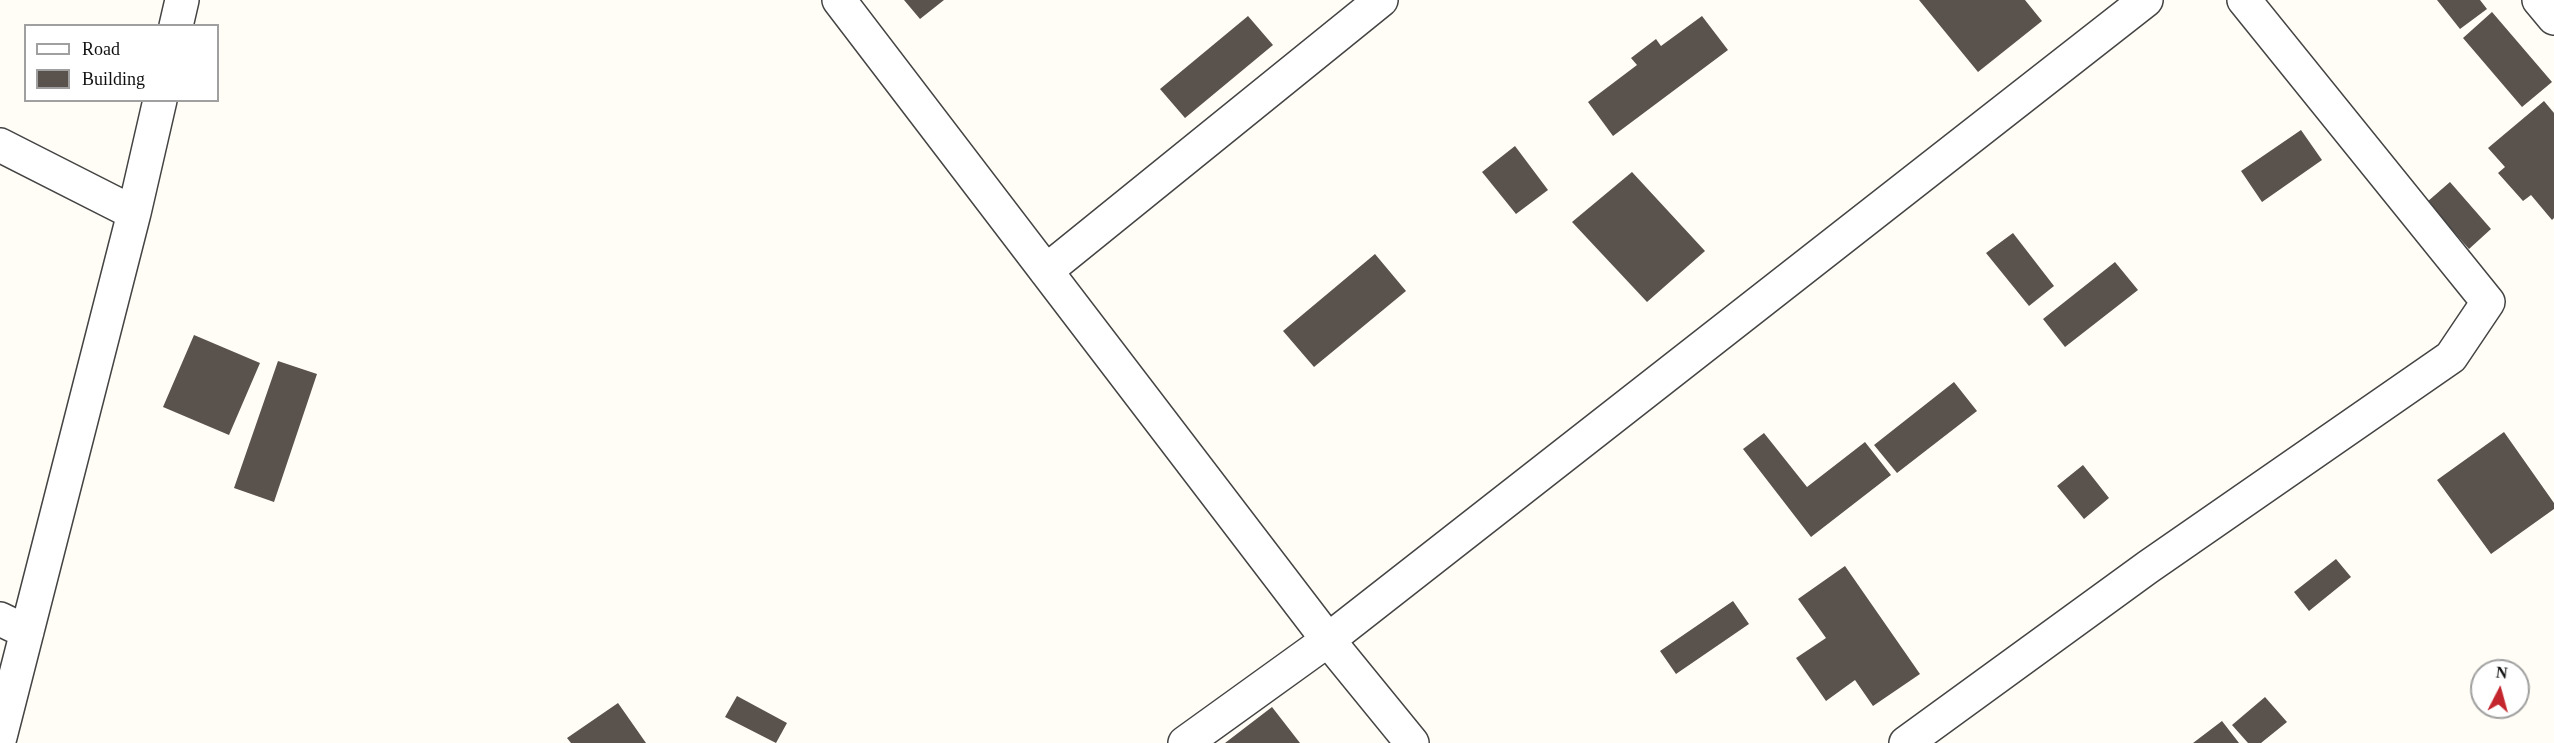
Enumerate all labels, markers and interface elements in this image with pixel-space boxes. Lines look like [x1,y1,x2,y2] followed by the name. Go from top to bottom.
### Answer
[24,24,219,102] legend
[82,39,120,59] text: Road
[82,69,145,89] text: Building
[2470,659,2530,719] north arrow
[2495,664,2508,682] text: N

